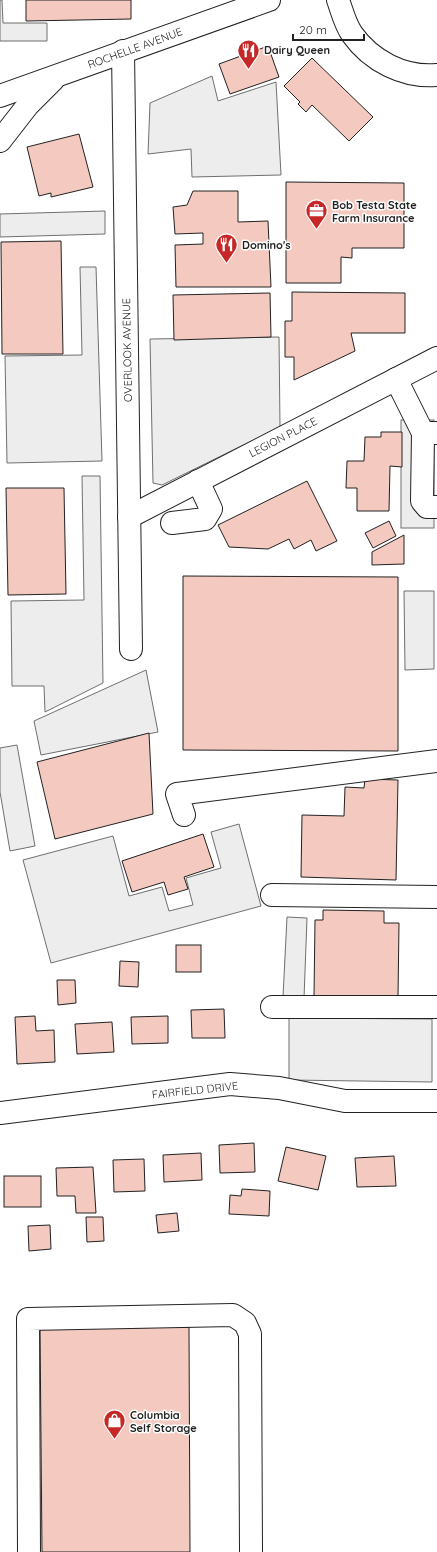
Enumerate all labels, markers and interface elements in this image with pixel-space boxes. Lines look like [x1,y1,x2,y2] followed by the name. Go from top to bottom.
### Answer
[293,16,364,42] scale bar
[299,22,327,37] text: 20 m
[86,24,184,72] street label: ROCHELLE AVENUE
[236,37,262,70] restaurant icon: Dairy Queen
[264,43,330,57] place label: Dairy Queen
[303,198,329,231] office icon: Bob Testa State Farm Insurance
[332,198,417,225] place label: Bob Testa State Farm Insurance
[213,232,239,265] restaurant icon: Domino's
[242,238,291,252] place label: Domino's
[119,298,135,402] street label: OVERLOOK AVENUE
[246,414,320,460] street label: LEGION PLACE
[151,1079,239,1101] street label: FAIRFIELD DRIVE
[102,1408,128,1441] shop icon: Columbia Self Storage
[130,1408,197,1435] place label: Columbia Self Storage

